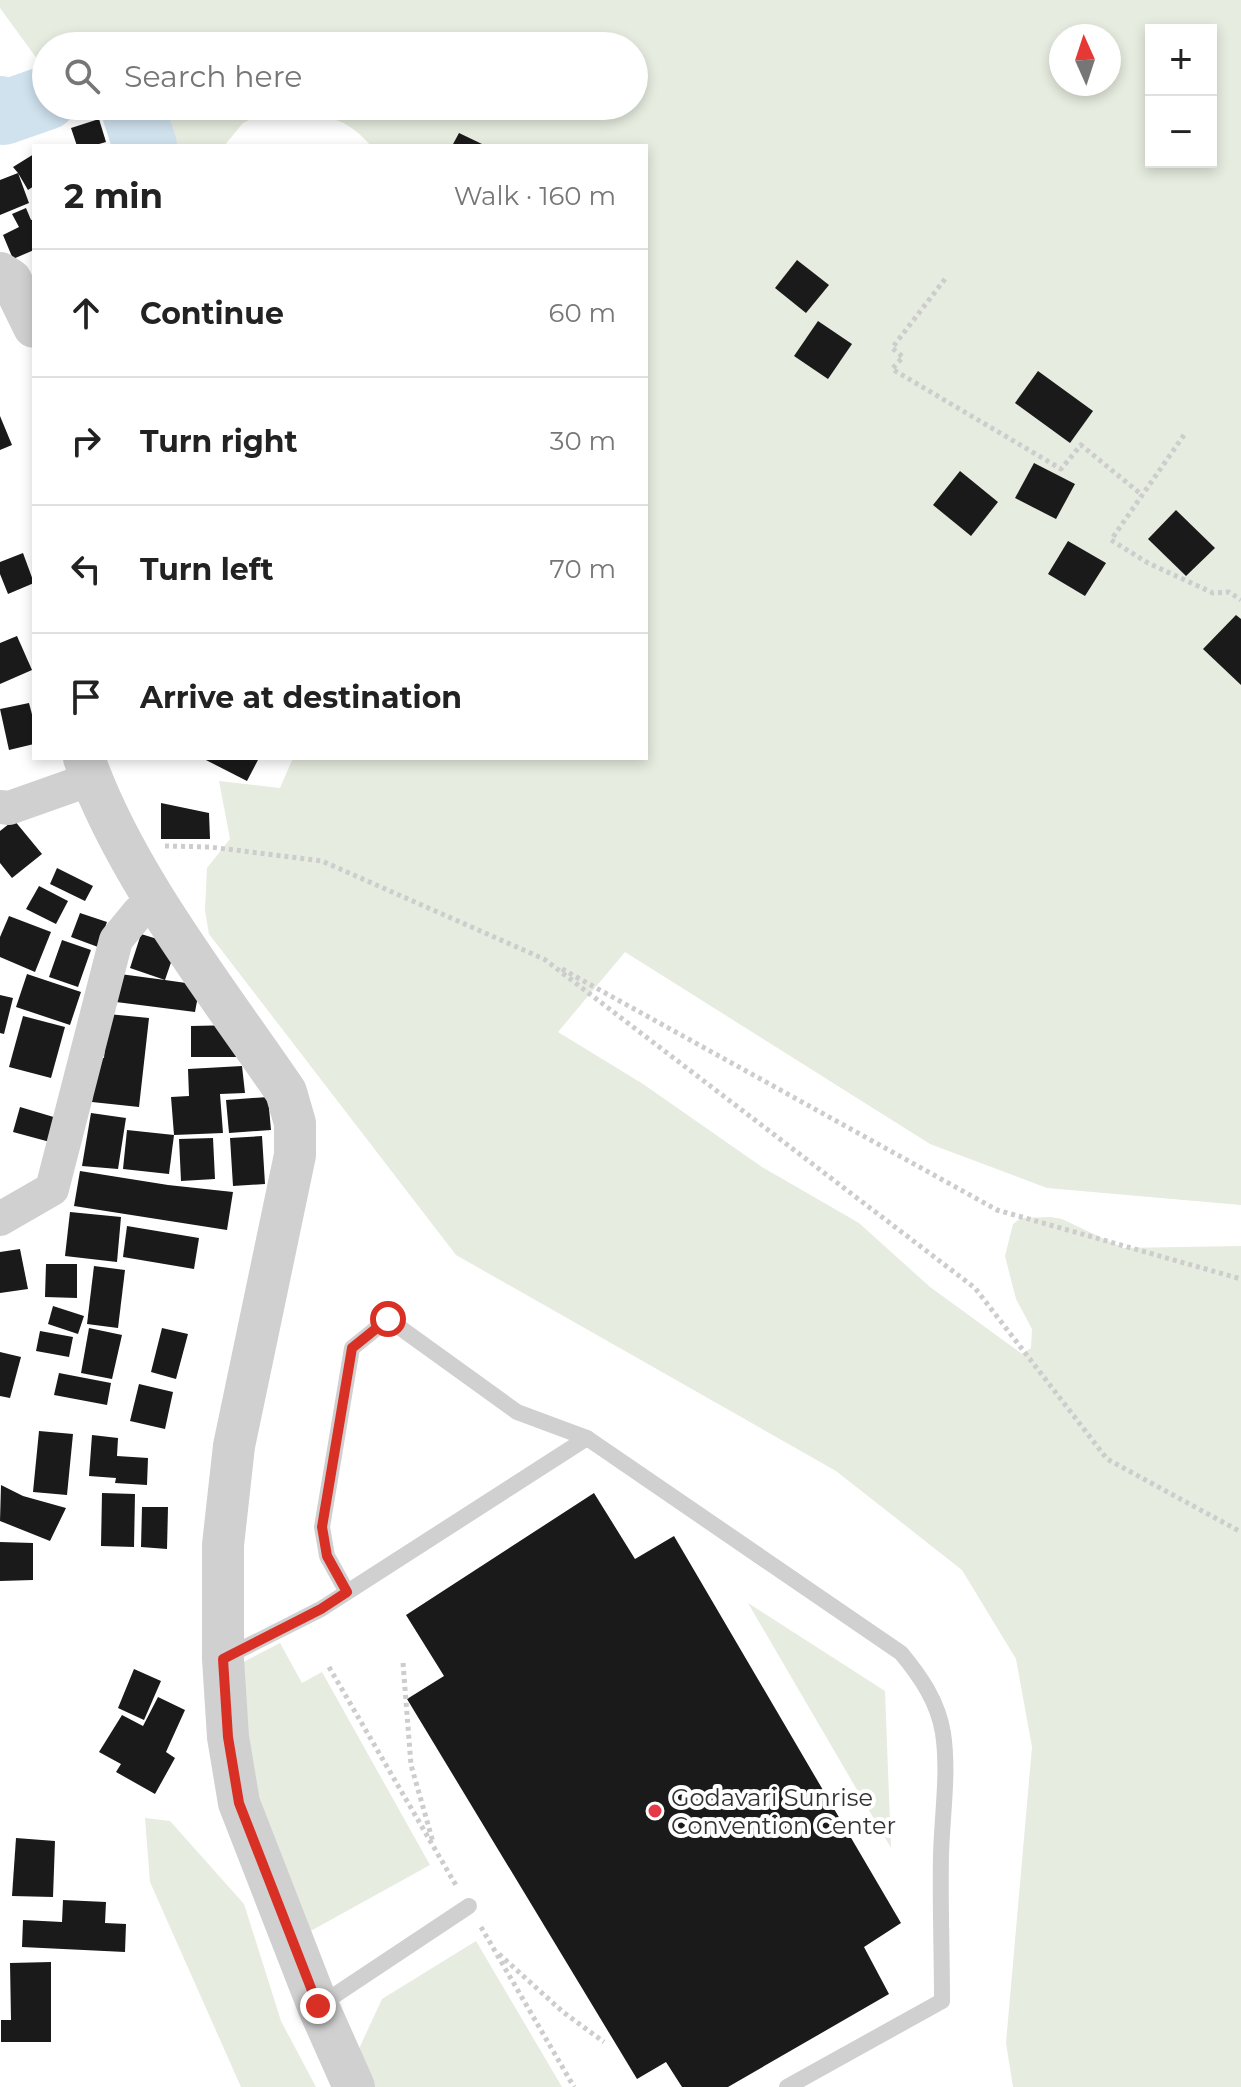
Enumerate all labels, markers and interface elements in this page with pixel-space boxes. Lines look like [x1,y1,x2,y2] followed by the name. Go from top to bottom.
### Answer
[1049,24,1121,96] north arrow
[1145,24,1217,168] map controls
[1145,24,1217,96] button: +
[32,32,648,120] search box
[60,54,104,98] icon: search
[124,58,302,95] text: Search here
[1145,96,1217,168] button: −
[64,175,163,217] text: 2 min
[454,180,616,212] text: Walk · 160 m
[64,291,108,335] icon: ahead
[140,295,284,332] text: Continue
[549,297,616,329] text: 60 m
[64,419,108,463] icon: right
[140,423,297,460] text: Turn right
[550,425,616,457] text: 30 m
[64,547,108,591] icon: left
[140,551,273,588] text: Turn left
[550,553,616,585] text: 70 m
[64,675,108,719] icon: arrive
[140,679,462,716] text: Arrive at destination
[370,1301,406,1337] route start
[671,1783,896,1840] place label: Godavari Sunrise Convention Center
[646,1802,664,1820] marker: Godavari Sunrise Convention Center
[300,1988,336,2024] route end

